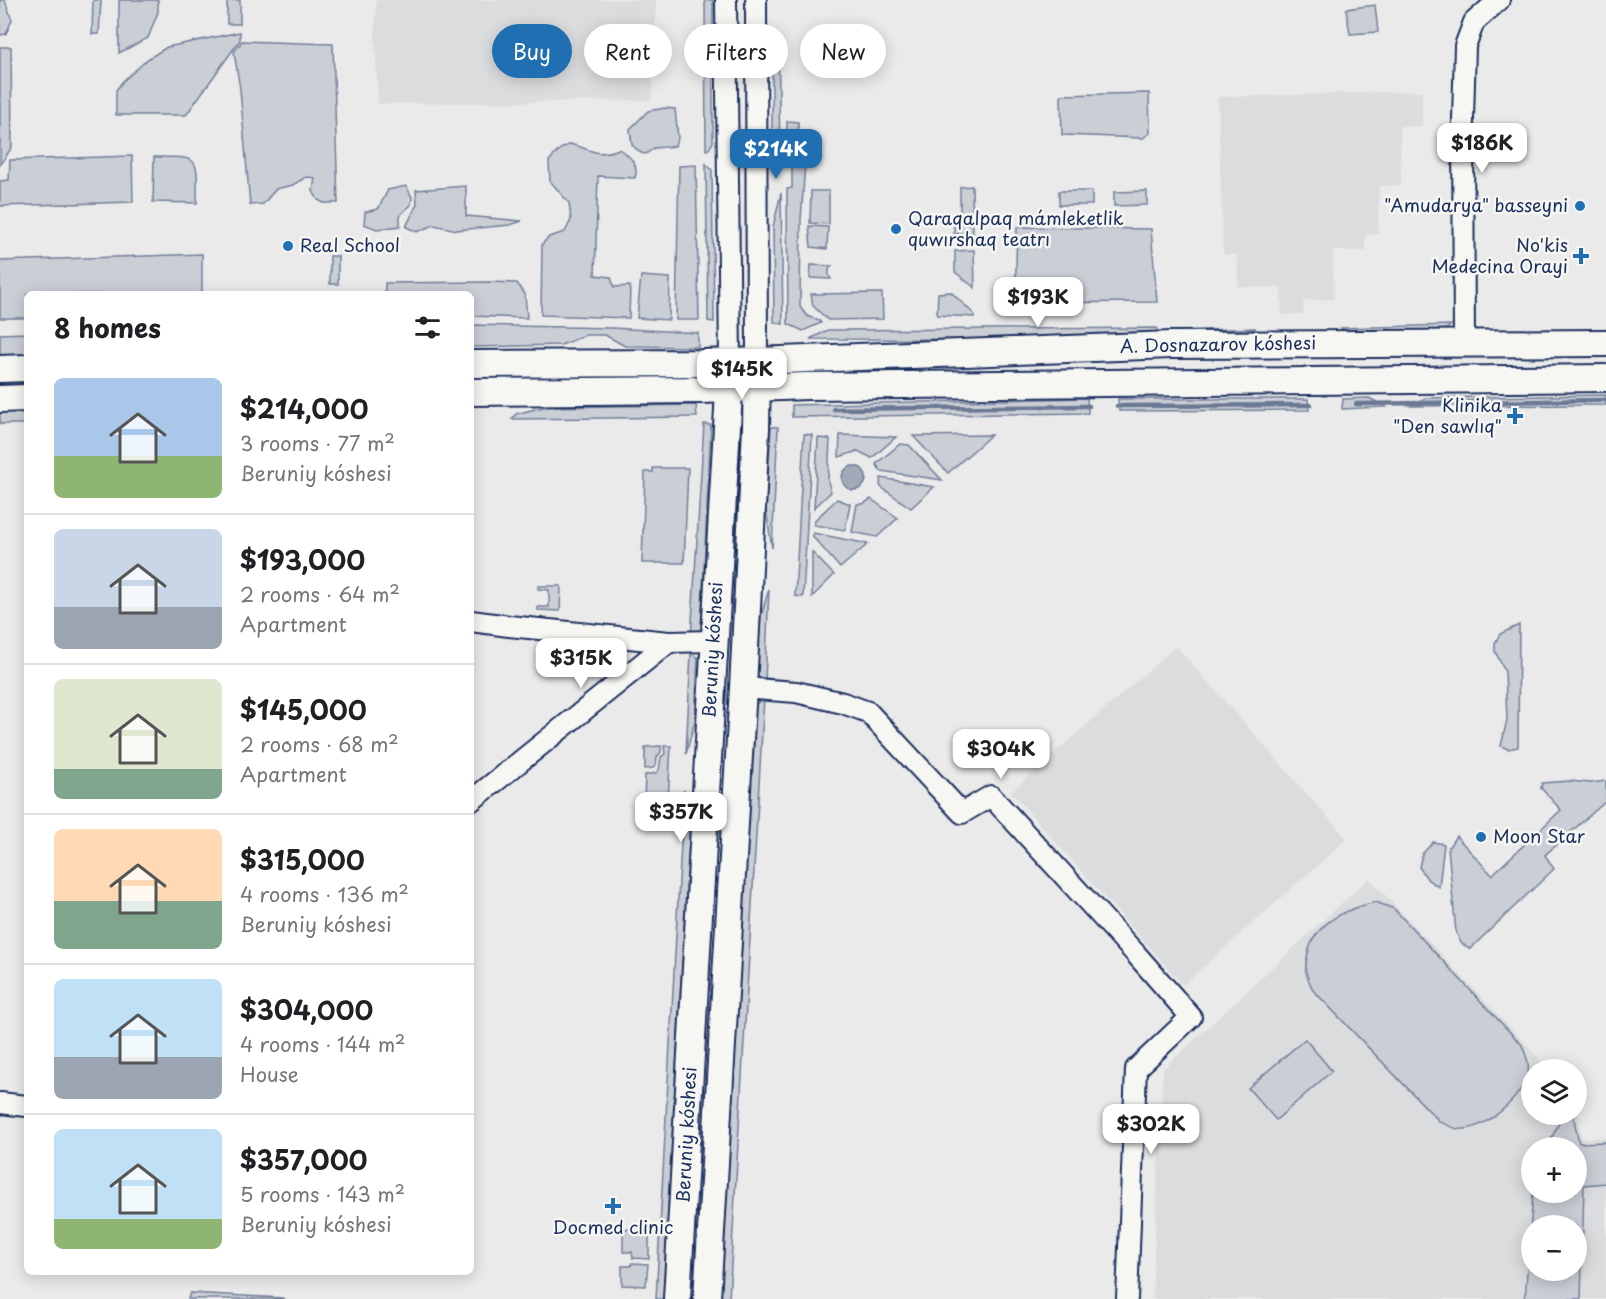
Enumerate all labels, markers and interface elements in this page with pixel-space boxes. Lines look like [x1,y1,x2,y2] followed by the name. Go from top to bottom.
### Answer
[492,24,572,78] chip: Buy
[584,24,672,78] chip: Rent
[684,24,788,78] chip: Filters
[800,24,886,78] chip: New
[1440,123,1524,174] pin: $186K
[1451,127,1513,157] text: $186K
[734,129,818,180] pin: $214K
[744,133,808,163] text: $214K
[1384,191,1568,218] place label: "Amudarya" basseyni
[1573,199,1587,213] marker: "Amudarya" basseyni
[908,204,1124,252] place label: Qaraqalpaq mámleketlik quwırshaq teatrı
[889,222,903,236] marker: Qaraqalpaq mámleketlik quwırshaq teatrı
[300,231,400,258] place label: Real School
[1432,231,1568,279] place label: No'kis Medecina Orayi
[281,239,295,253] marker: Real School
[1572,247,1590,265] marker: No'kis Medecina Orayi
[996,277,1080,328] pin: $193K
[1007,281,1069,311] text: $193K
[54,308,161,347] text: 8 homes
[411,311,444,344] icon: filters
[1120,328,1316,359] street label: A. Dosnazarov kóshesi
[700,349,784,400] pin: $145K
[711,353,773,383] text: $145K
[240,389,368,428] text: $214,000
[1393,391,1503,439] place label: Klinika "Den sawlıq"
[102,402,174,474] icon: home
[1506,407,1524,425] marker: Klinika "Den sawlıq"
[240,428,395,458] text: 3 rooms · 77 m²
[240,458,392,488] text: Beruniy kóshesi
[240,540,365,579] text: $193,000
[102,553,174,625] icon: home
[240,579,400,609] text: 2 rooms · 64 m²
[694,581,729,719] street label: Beruniy kóshesi
[240,609,347,639] text: Apartment
[539,638,623,689] pin: $315K
[550,642,612,672] text: $315K
[240,690,367,729] text: $145,000
[102,703,174,775] icon: home
[240,729,399,759] text: 2 rooms · 68 m²
[959,729,1043,780] pin: $304K
[967,733,1035,763] text: $304K
[240,759,347,789] text: Apartment
[639,792,723,843] pin: $357K
[649,796,713,826] text: $357K
[1493,822,1586,849] place label: Moon Star
[1474,830,1488,844] marker: Moon Star
[240,840,365,879] text: $315,000
[102,853,174,925] icon: home
[240,879,409,909] text: 4 rooms · 136 m²
[240,909,392,939] text: Beruniy kóshesi
[240,990,373,1029] text: $304,000
[102,1003,174,1075] icon: home
[240,1029,405,1059] text: 4 rooms · 144 m²
[240,1059,299,1089] text: House
[1521,1059,1587,1281] map controls
[1521,1059,1587,1125] button: layers
[668,1066,703,1204] street label: Beruniy kóshesi
[1109,1104,1193,1155] pin: $302K
[1116,1108,1186,1138] text: $302K
[1521,1137,1587,1203] button: +
[240,1140,368,1179] text: $357,000
[102,1153,174,1225] icon: home
[240,1179,405,1209] text: 5 rooms · 143 m²
[604,1197,622,1215] marker: Docmed clinic
[240,1209,392,1239] text: Beruniy kóshesi
[553,1213,673,1240] place label: Docmed clinic
[1521,1215,1587,1281] button: −

